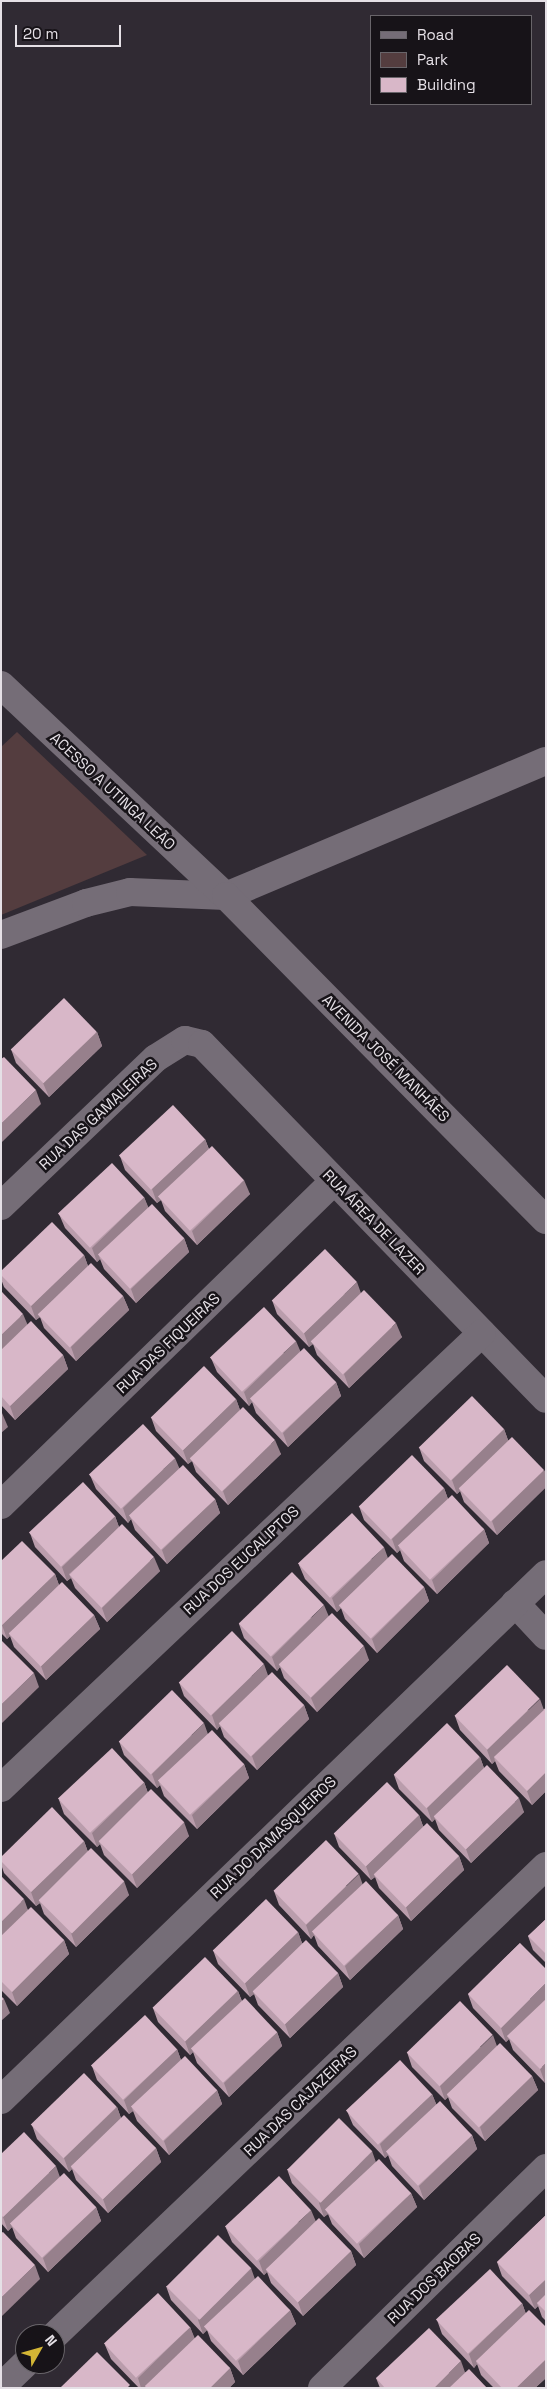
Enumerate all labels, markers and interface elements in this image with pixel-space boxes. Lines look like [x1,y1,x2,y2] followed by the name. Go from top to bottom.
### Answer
[18,15,124,47] scale bar
[370,15,532,105] legend
[23,24,58,43] text: 20 m
[417,25,454,44] text: Road
[417,50,448,69] text: Park
[417,75,476,94] text: Building
[47,728,179,854] street label: ACESSO A UTINGA LEÃO
[319,991,453,1125] street label: AVENIDA JOSÉ MANHÃES
[35,1055,161,1173] street label: RUA DAS GAMALEIRAS
[319,1166,429,1278] street label: RUA ÁREA DE LAZER
[113,1289,223,1397] street label: RUA DAS FIQUEIRAS
[179,1502,303,1618] street label: RUA DOS EUCALIPTOS
[206,1772,340,1902] street label: RUA DO DAMASQUEIROS
[240,2042,360,2160] street label: RUA DAS CAJAZEIRAS
[384,2229,484,2327] street label: RUA DOS BAOBAS
[15,2324,65,2374] north arrow
[41,2331,61,2350] text: N

